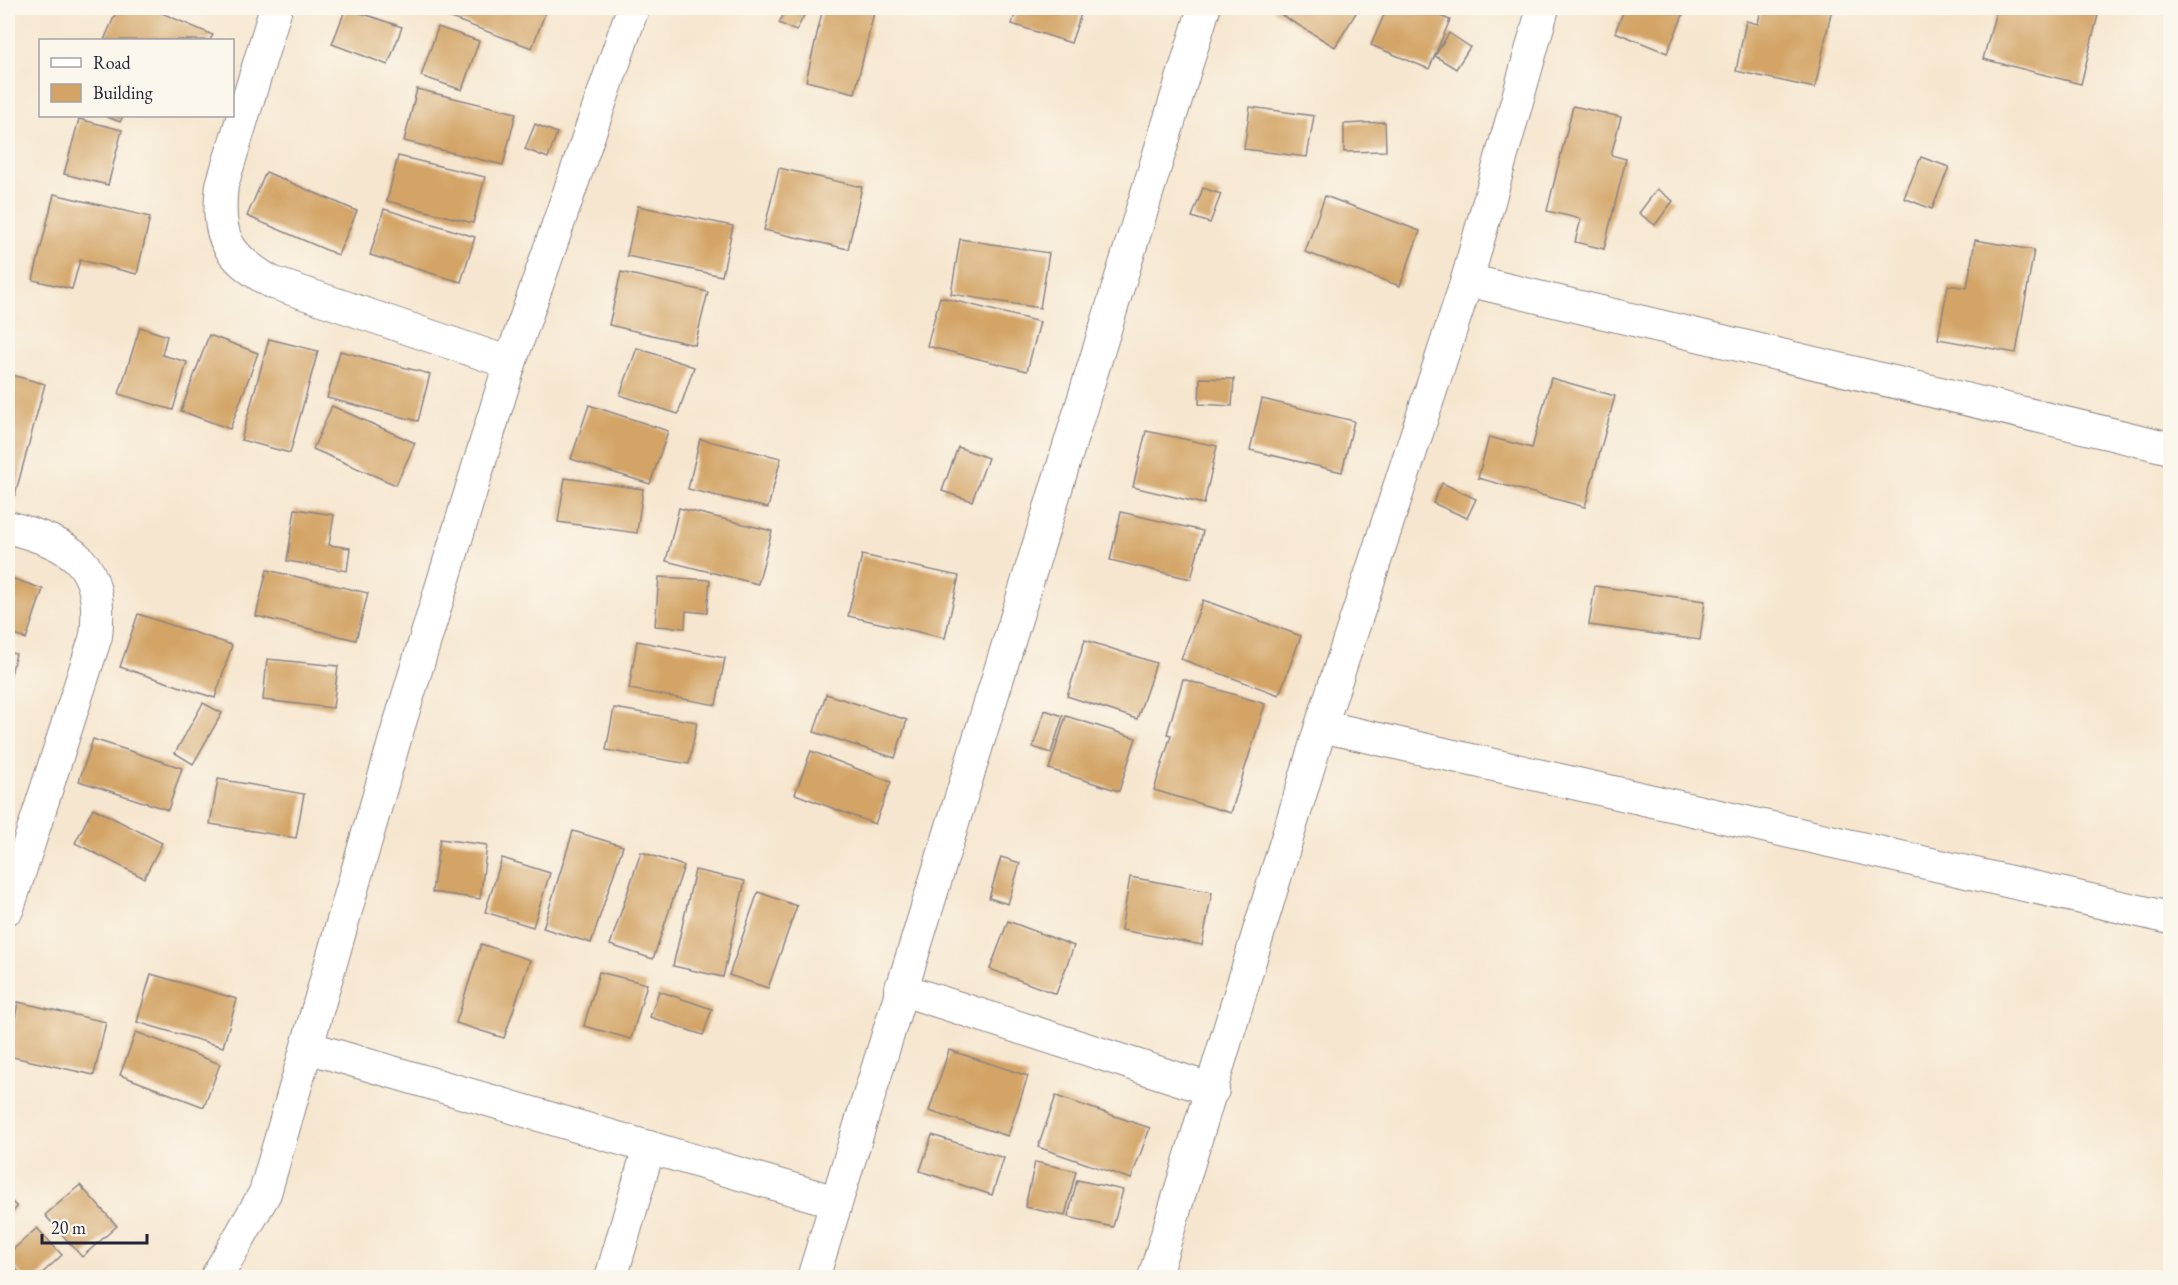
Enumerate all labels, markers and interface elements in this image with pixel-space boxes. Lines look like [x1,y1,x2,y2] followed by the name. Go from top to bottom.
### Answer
[39,39,234,117] legend
[93,51,132,74] text: Road
[93,81,153,104] text: Building
[42,1207,147,1245] scale bar
[51,1216,86,1239] text: 20 m

